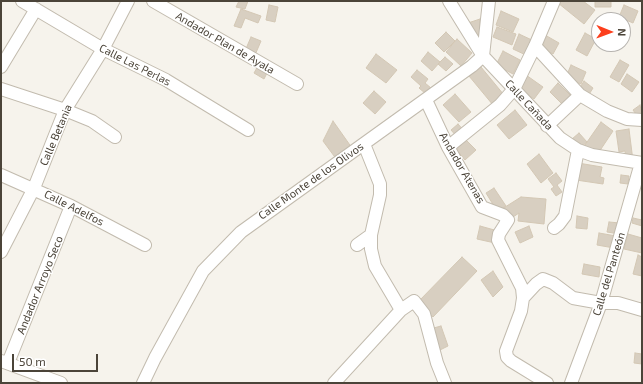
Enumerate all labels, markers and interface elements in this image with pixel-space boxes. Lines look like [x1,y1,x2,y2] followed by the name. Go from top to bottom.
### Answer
[173,9,277,77] street label: Andador Plan de Ayala
[591,12,631,52] north arrow
[616,28,629,36] text: N
[97,41,173,89] street label: Calle Las Perlas
[502,77,556,133] street label: Calle Cañada
[37,102,75,168] street label: Calle Betania
[436,130,488,206] street label: Andador Atenas
[256,140,366,222] street label: Calle Monte de los Olivos
[42,187,106,229] street label: Calle Adelfos
[590,231,628,317] street label: Calle del Panteón
[14,234,66,336] street label: Andador Arroyo Seco
[14,346,100,372] scale bar
[19,354,46,368] text: 50 m

